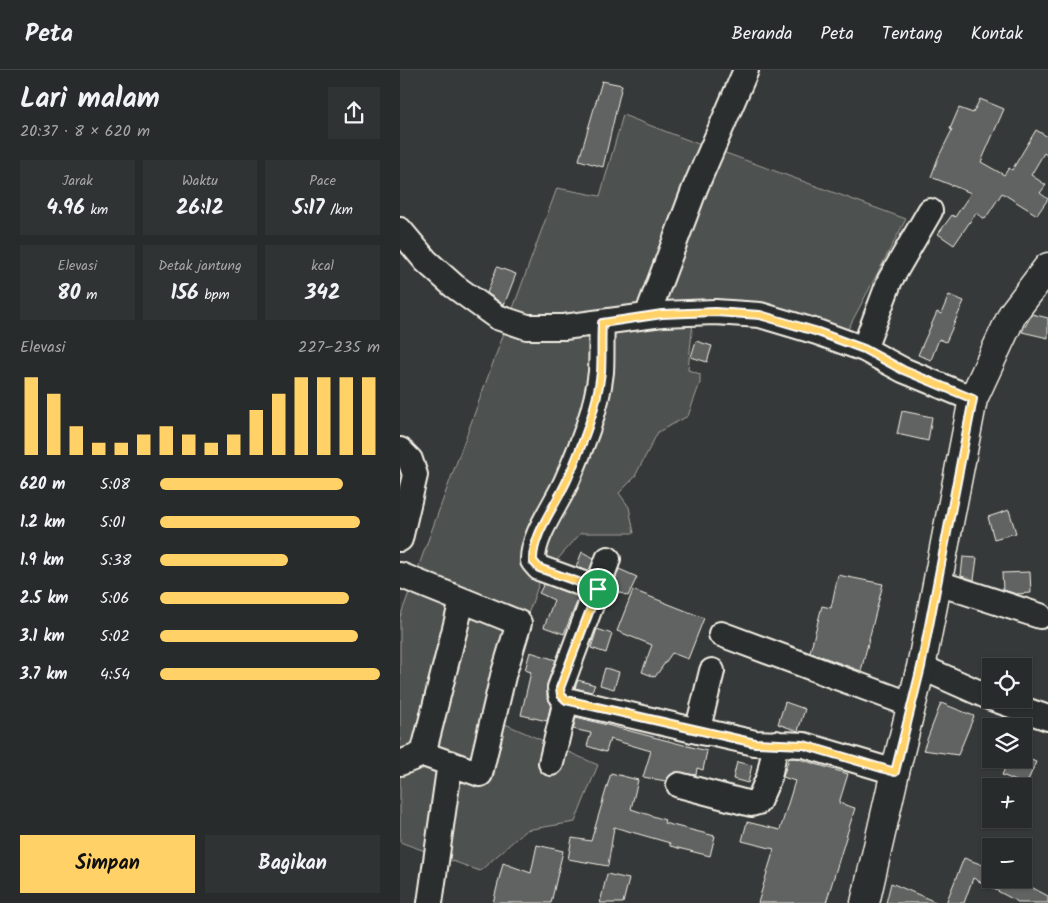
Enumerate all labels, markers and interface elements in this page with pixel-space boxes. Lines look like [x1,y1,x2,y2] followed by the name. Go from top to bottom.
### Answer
[25,15,73,54] text: Peta
[732,20,793,49] text: Beranda
[821,20,854,49] text: Peta
[882,20,943,49] text: Tentang
[971,20,1023,49] text: Kontak
[20,77,160,122] text: Lari malam
[328,87,380,139] button: share
[20,119,150,144] text: 20:37 · 8 × 620 m
[62,170,93,192] text: Jarak
[182,170,218,192] text: Waktu
[309,170,336,192] text: Pace
[46,192,85,225] text: 4.96
[176,192,224,225] text: 26:12
[292,192,325,225] text: 5:17
[85,199,108,221] text: km
[325,199,353,221] text: /km
[57,255,97,277] text: Elevasi
[158,255,242,277] text: Detak jantung
[311,255,334,277] text: kcal
[57,277,81,310] text: 80
[170,277,199,310] text: 156
[305,277,340,310] text: 342
[81,284,97,306] text: m
[199,284,230,306] text: bpm
[20,335,65,360] text: Elevasi
[298,335,380,360] text: 227–235 m
[20,472,65,497] text: 620 m
[100,472,130,497] text: 5:08
[20,510,65,535] text: 1.2 km
[100,510,126,535] text: 5:01
[20,548,64,573] text: 1.9 km
[100,548,131,573] text: 5:38
[577,568,619,610] pin
[584,575,612,603] icon: arrive
[20,586,68,611] text: 2.5 km
[100,586,129,611] text: 5:06
[20,624,65,649] text: 3.1 km
[100,624,130,649] text: 5:02
[982,658,1032,888] map controls
[982,658,1032,708] button: locate
[20,662,67,687] text: 3.7 km
[100,662,130,687] text: 4:54
[982,718,1032,768] button: layers
[982,778,1032,828] button: +
[20,835,195,893] button: Simpan
[205,835,380,893] button: Bagikan
[982,838,1032,888] button: −

